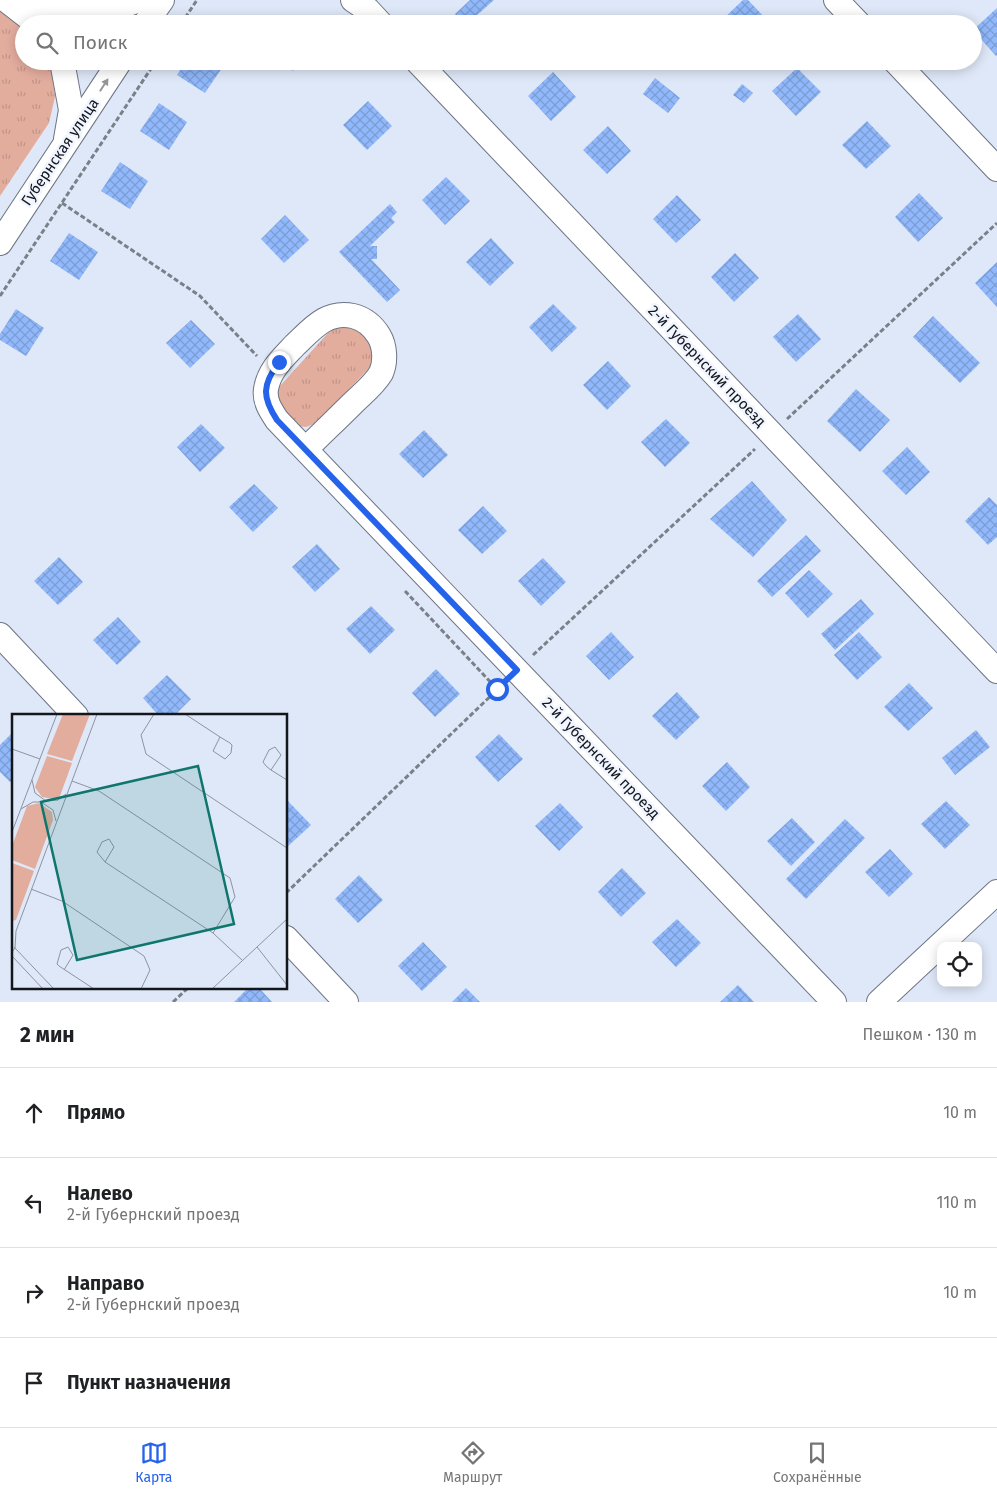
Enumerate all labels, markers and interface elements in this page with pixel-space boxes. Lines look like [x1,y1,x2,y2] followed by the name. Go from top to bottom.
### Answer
[15,15,982,70] search box
[33,29,61,57] icon: search
[73,31,127,54] text: Поиск
[99,79,109,92] one-way arrow
[17,95,103,209] street label: Губернская улица
[644,302,770,430] street label: 2-й Губернский проезд
[268,351,291,374] route end
[486,678,509,701] route start
[538,694,664,822] street label: 2-й Губернский проезд
[12,714,288,989] inset map
[937,942,982,987] map controls
[937,942,982,987] button: locate
[20,1022,75,1048] text: 2 мин
[862,1025,977,1044] text: Пешком · 130 m
[20,1099,48,1127] icon: ahead
[67,1101,125,1124] text: Прямо
[943,1103,977,1122] text: 10 m
[67,1182,133,1205] text: Налево
[20,1189,48,1217] icon: left
[936,1193,977,1212] text: 110 m
[67,1205,240,1224] text: 2-й Губернский проезд
[67,1272,144,1295] text: Направо
[20,1279,48,1307] icon: right
[943,1283,977,1302] text: 10 m
[67,1295,240,1314] text: 2-й Губернский проезд
[20,1369,48,1397] icon: arrive
[67,1371,231,1394] text: Пункт назначения
[135,1439,172,1486] tab: Карта
[443,1439,502,1486] tab: Маршрут
[773,1439,862,1486] tab: Сохранённые

